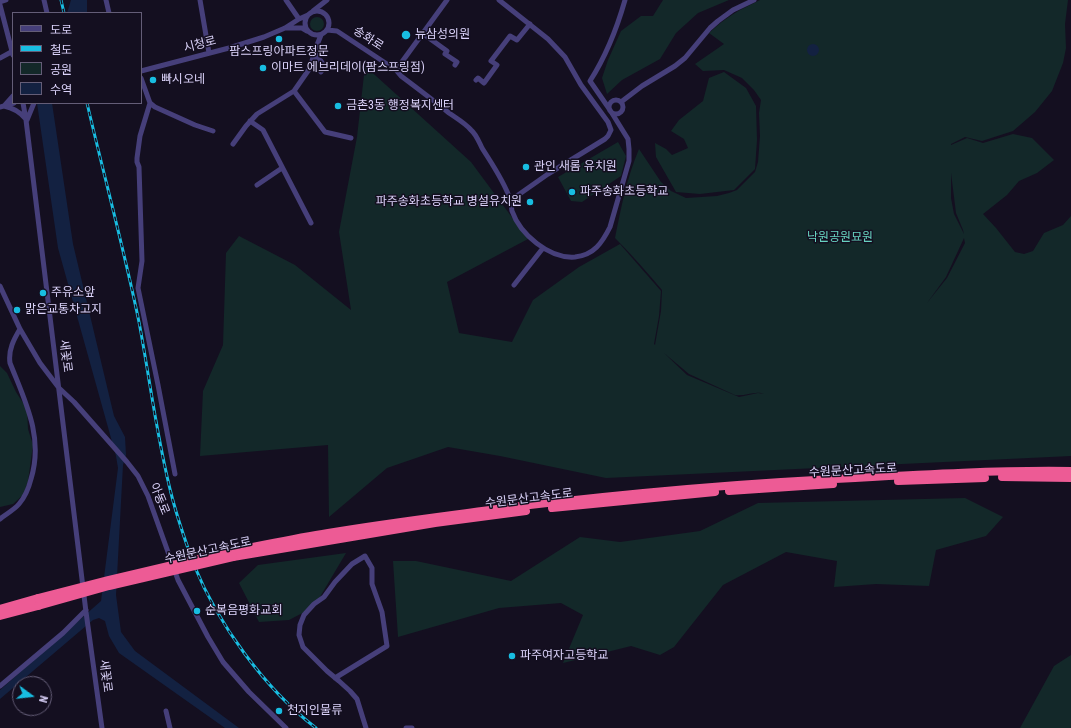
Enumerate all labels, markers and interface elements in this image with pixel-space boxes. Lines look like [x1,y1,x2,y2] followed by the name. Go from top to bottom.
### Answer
[12,12,142,104] legend
[50,23,72,37] text: 도로
[350,24,386,54] street label: 송화로
[415,28,470,42] place label: 뉴삼성의원
[400,29,412,41] marker: 뉴삼성의원
[182,34,218,56] street label: 시청로
[274,34,284,44] marker: 팜스프링아파트정문
[50,43,72,57] text: 철도
[229,45,329,59] place label: 팜스프링아파트정문
[271,61,425,75] place label: 이마트 에브리데이(팜스프링점)
[50,63,72,77] text: 공원
[258,63,268,73] marker: 이마트 에브리데이(팜스프링점)
[161,73,205,87] place label: 빠시오네
[148,75,158,85] marker: 빠시오네
[50,83,72,97] text: 수역
[346,99,454,113] place label: 금촌3동 행정복지센터
[333,101,343,111] marker: 금촌3동 행정복지센터
[534,160,617,174] place label: 관인 새롬 유치원
[521,162,531,172] marker: 관인 새롬 유치원
[580,185,668,199] place label: 파주송화초등학교
[567,187,577,197] marker: 파주송화초등학교
[376,195,522,209] place label: 파주송화초등학교 병설유치원
[525,197,535,207] marker: 파주송화초등학교 병설유치원
[807,231,873,245] park label: 낙원공원묘원
[51,286,95,300] place label: 주유소앞
[38,288,48,298] marker: 주유소앞
[25,303,102,317] place label: 맑은교통차고지
[12,305,22,315] marker: 맑은교통차고지
[56,339,74,373] street label: 새꽃로
[809,461,897,481] street label: 수원문산고속도로
[146,481,172,517] street label: 아동로
[484,486,574,512] street label: 수원문산고속도로
[163,535,253,567] street label: 수원문산고속도로
[205,604,282,618] place label: 순복음평화교회
[192,606,202,616] marker: 순복음평화교회
[520,649,608,663] place label: 파주여자고등학교
[507,651,517,661] marker: 파주여자고등학교
[96,659,114,693] street label: 새꽃로
[12,676,52,716] north arrow
[36,694,50,704] text: N
[287,704,342,718] place label: 천지인물류
[274,706,284,716] marker: 천지인물류

